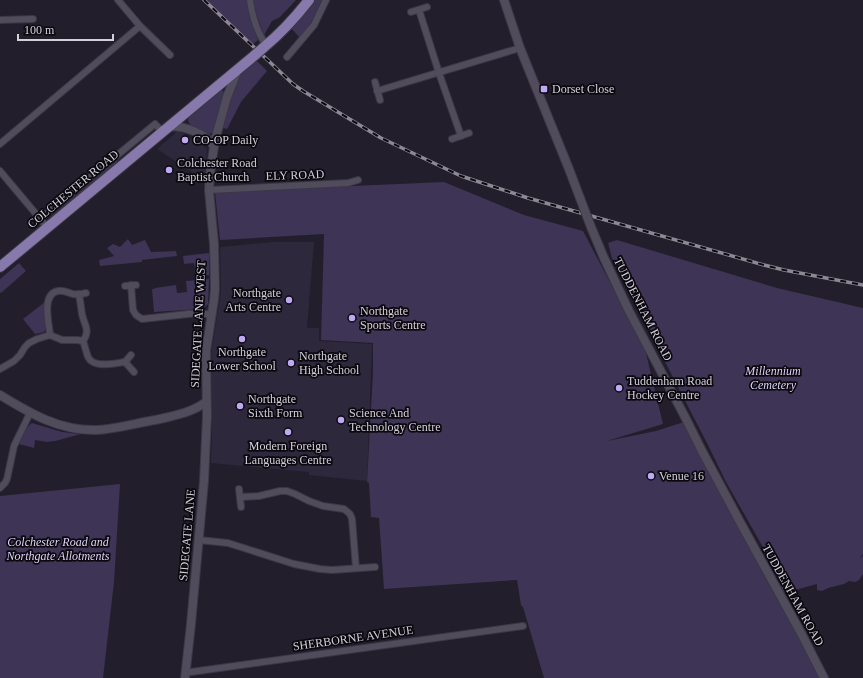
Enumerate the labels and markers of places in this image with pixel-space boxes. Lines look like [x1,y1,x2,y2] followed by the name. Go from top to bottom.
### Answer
[552,82,614,96] place label: Dorset Close
[539,84,549,94] marker: Dorset Close
[193,133,258,147] place label: CO-OP Daily
[180,135,190,145] marker: CO-OP Daily
[177,156,257,184] place label: Colchester Road Baptist Church
[164,165,174,175] marker: Colchester Road Baptist Church
[225,286,281,314] place label: Northgate Arts Centre
[284,295,294,305] marker: Northgate Arts Centre
[360,304,426,332] place label: Northgate Sports Centre
[347,313,357,323] marker: Northgate Sports Centre
[237,334,247,344] marker: Northgate Lower School
[208,345,276,373] place label: Northgate Lower School
[299,349,360,377] place label: Northgate High School
[286,358,296,368] marker: Northgate High School
[627,374,712,402] place label: Tuddenham Road Hockey Centre
[614,383,624,393] marker: Tuddenham Road Hockey Centre
[248,392,303,420] place label: Northgate Sixth Form
[235,401,245,411] marker: Northgate Sixth Form
[349,406,440,434] place label: Science And Technology Centre
[336,415,346,425] marker: Science And Technology Centre
[283,427,293,437] marker: Modern Foreign Languages Centre
[245,439,331,467] place label: Modern Foreign Languages Centre
[659,469,704,483] place label: Venue 16
[646,471,656,481] marker: Venue 16

